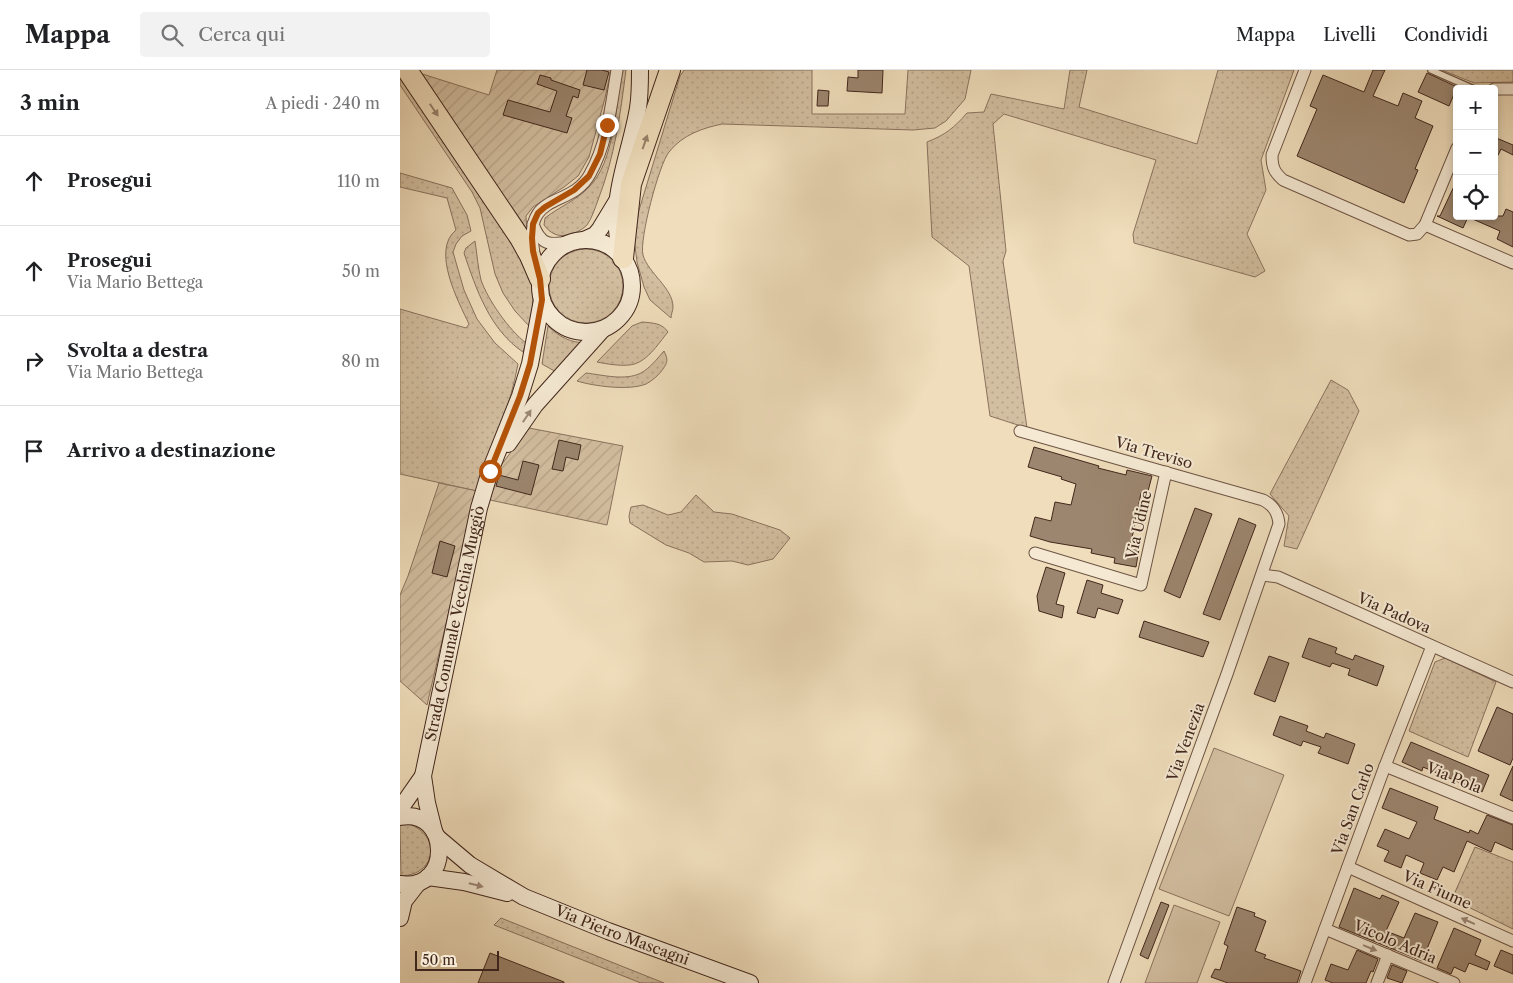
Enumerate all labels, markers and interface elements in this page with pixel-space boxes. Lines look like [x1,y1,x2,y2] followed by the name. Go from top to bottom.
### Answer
[140,12,490,57] search box
[25,20,110,49] text: Mappa
[158,21,186,49] icon: search
[198,23,285,46] text: Cerca qui
[1236,24,1295,46] text: Mappa
[1323,24,1376,46] text: Livelli
[1404,24,1488,46] text: Condividi
[1453,85,1498,220] map controls
[1453,85,1498,130] button: +
[20,90,80,115] text: 3 min
[265,93,380,113] text: A piedi · 240 m
[429,104,439,117] one-way arrow
[596,114,619,137] route end
[1453,130,1498,175] button: −
[641,134,649,149] one-way arrow
[20,167,48,195] icon: ahead
[67,169,152,192] text: Prosegui
[337,171,380,191] text: 110 m
[1453,175,1498,220] button: locate
[67,249,152,272] text: Prosegui
[20,257,48,285] icon: ahead
[342,261,380,281] text: 50 m
[67,272,203,292] text: Via Mario Bettega
[67,339,208,362] text: Svolta a destra
[20,347,48,375] icon: right
[341,351,380,371] text: 80 m
[67,362,203,382] text: Via Mario Bettega
[522,409,532,423] one-way arrow
[1112,432,1195,473] street label: Via Treviso
[20,437,48,465] icon: arrive
[67,439,276,462] text: Arrivo a destinazione
[479,460,502,483] route start
[1121,489,1156,562] street label: Via Udine
[421,504,488,743] street label: Strada Comunale Vecchia Muggiò
[1354,588,1434,637] street label: Via Padova
[1162,700,1209,785] street label: Via Venezia
[1423,757,1485,797] street label: Via Pola
[1327,760,1378,858] street label: Via San Carlo
[1399,866,1474,913] street label: Via Fiume
[468,881,483,889] one-way arrow
[552,900,692,969] street label: Via Pietro Mascagni
[1350,915,1440,968] street label: Vicolo Adria
[1461,916,1475,924] one-way arrow
[1363,944,1377,952] one-way arrow
[415,948,499,971] scale bar
[422,951,455,969] text: 50 m

